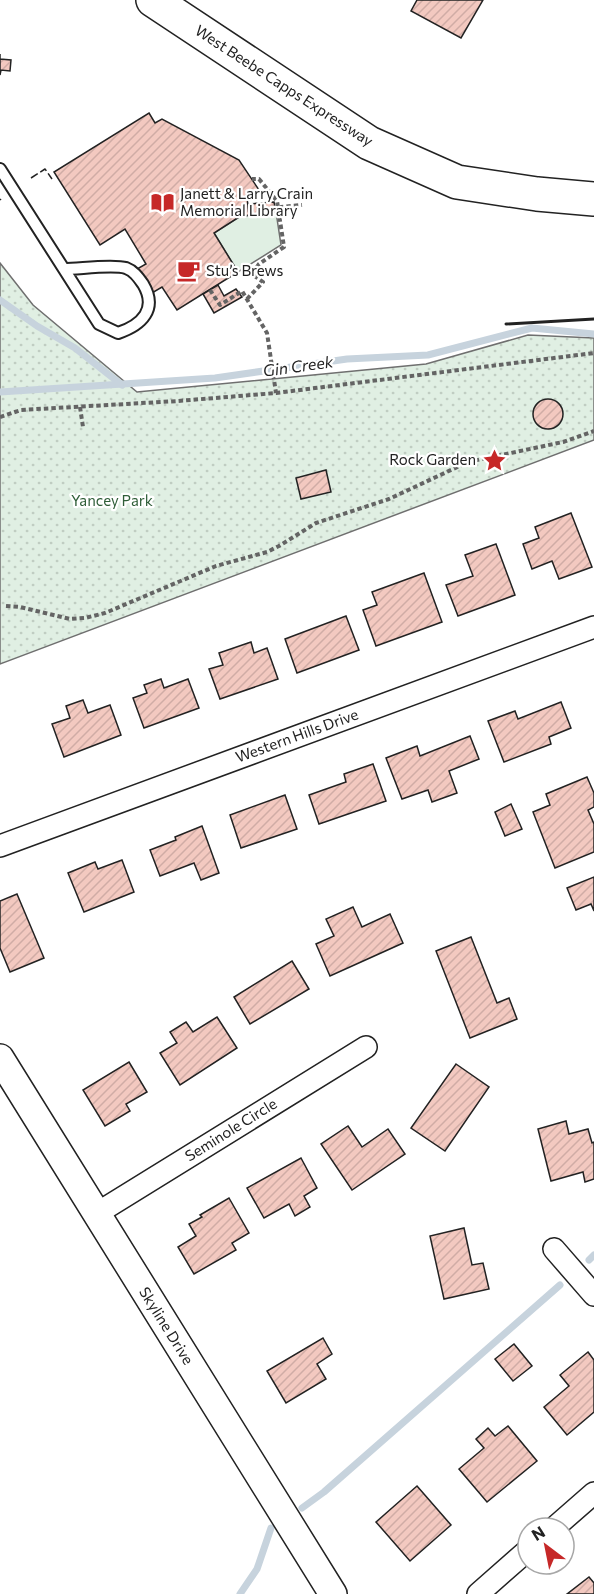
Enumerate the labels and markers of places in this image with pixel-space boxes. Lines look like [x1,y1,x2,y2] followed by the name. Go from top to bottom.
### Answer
[180,184,313,219] place label: Janett & Larry Crain Memorial Library
[149,190,175,216] library icon: Janett & Larry Crain Memorial Library
[175,258,201,284] cafe icon: Stu’s Brews
[206,261,283,279] place label: Stu’s Brews
[481,447,507,473] place icon: Rock Garden
[389,450,476,468] place label: Rock Garden

